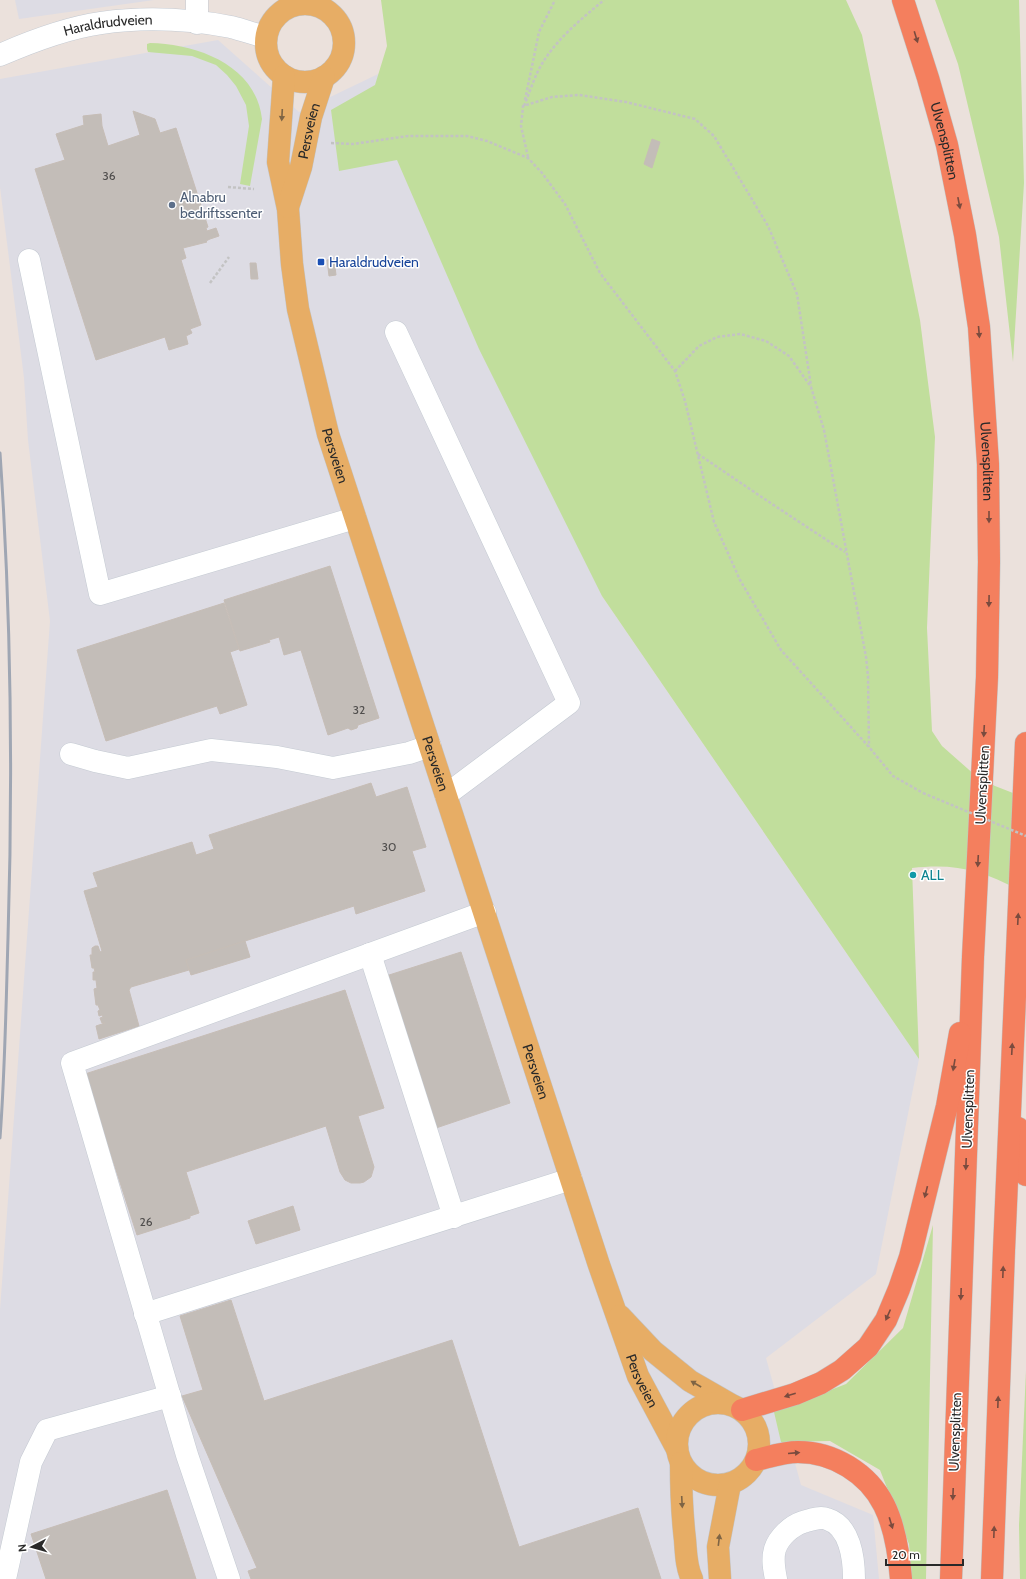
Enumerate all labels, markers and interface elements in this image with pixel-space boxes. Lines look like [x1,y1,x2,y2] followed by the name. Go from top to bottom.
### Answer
[61,10,153,40] street label: Haraldrudveien
[913,31,919,43] one-way arrow
[294,100,324,161] street label: Persveien
[926,100,963,181] street label: Ulvensplitten
[279,109,286,121] one-way arrow
[102,168,116,183] house number: 36
[180,188,263,222] place label: Alnabru bedriftssenter
[957,197,963,209] one-way arrow
[167,200,177,210] marker: Alnabru bedriftssenter
[329,253,419,271] place label: Haraldrudveien
[316,257,326,267] marker: Haraldrudveien
[976,326,982,338] one-way arrow
[976,421,997,501] street label: Ulvensplitten
[318,426,352,486] street label: Persveien
[986,511,992,524] one-way arrow
[985,595,992,607] one-way arrow
[353,702,365,717] house number: 32
[981,725,988,737] one-way arrow
[418,734,453,794] street label: Persveien
[971,745,993,825] street label: Ulvensplitten
[382,839,396,854] house number: 30
[975,855,981,868] one-way arrow
[921,866,944,884] place label: ALL
[908,870,918,880] marker: ALL
[1015,912,1021,925] one-way arrow
[519,1042,553,1102] street label: Persveien
[1009,1043,1016,1055] one-way arrow
[951,1059,957,1071] one-way arrow
[958,1069,978,1149] street label: Ulvensplitten
[963,1158,969,1171] one-way arrow
[923,1186,929,1198] one-way arrow
[139,1214,153,1229] house number: 26
[999,1266,1006,1278] one-way arrow
[958,1288,964,1301] one-way arrow
[885,1310,891,1321] one-way arrow
[622,1352,662,1411] street label: Persveien
[690,1381,702,1388] one-way arrow
[783,1392,795,1398] one-way arrow
[945,1392,965,1472] street label: Ulvensplitten
[995,1395,1001,1408] one-way arrow
[788,1450,800,1456] one-way arrow
[950,1488,956,1501] one-way arrow
[678,1496,685,1508] one-way arrow
[888,1517,894,1529] one-way arrow
[990,1526,997,1538] one-way arrow
[12,1527,52,1567] north arrow
[716,1534,722,1546] one-way arrow
[886,1541,963,1567] scale bar
[15,1543,29,1553] text: N
[892,1547,920,1562] text: 20 m

